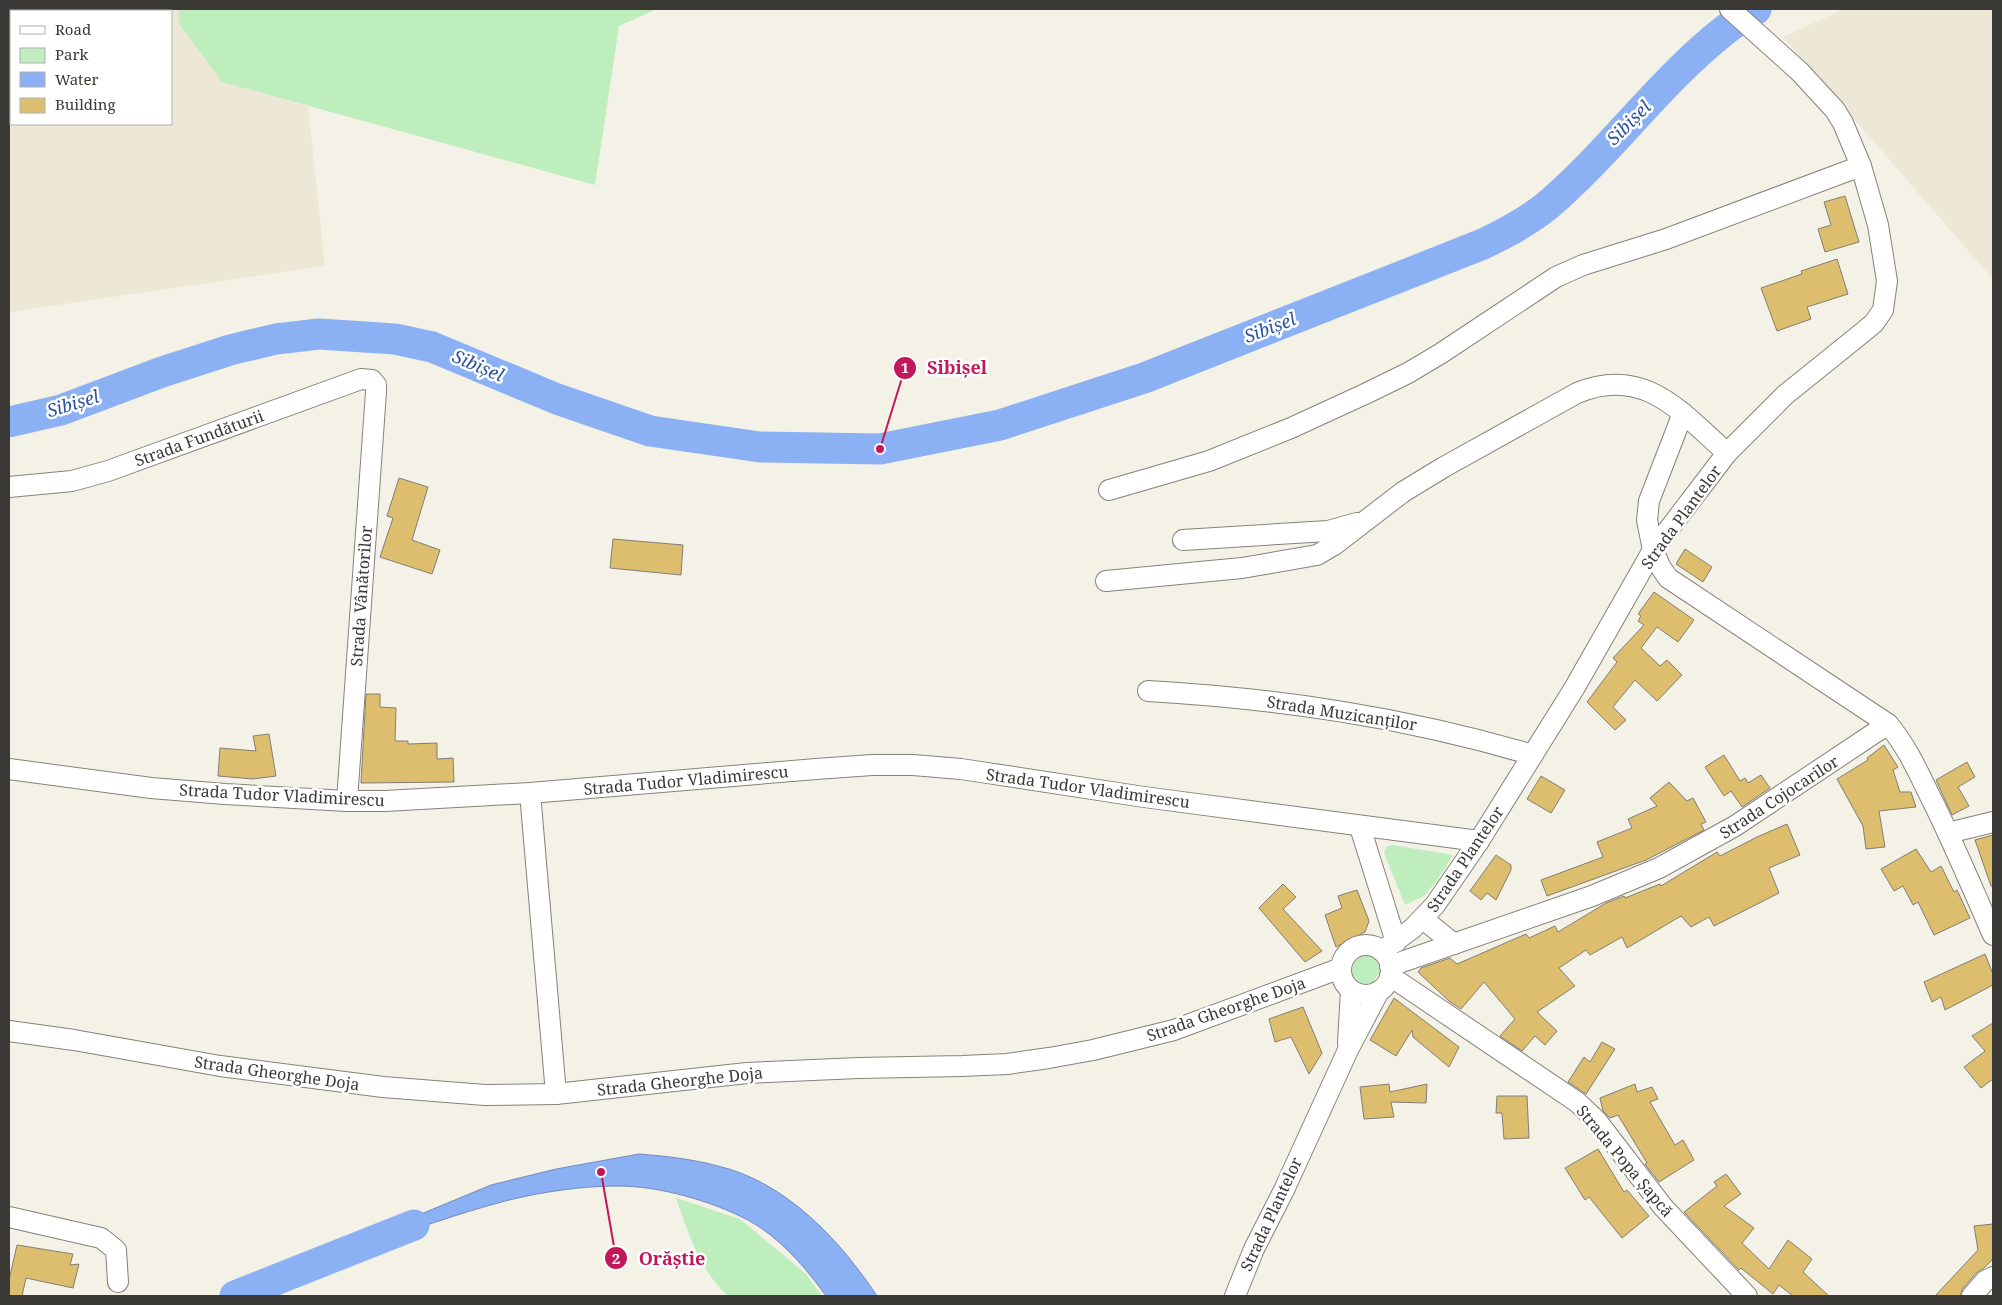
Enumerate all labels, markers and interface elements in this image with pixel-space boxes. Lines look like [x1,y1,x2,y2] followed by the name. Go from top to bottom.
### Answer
[10,10,172,125] legend
[55,19,91,39] text: Road
[55,44,89,64] text: Park
[55,69,98,89] text: Water
[55,94,116,114] text: Building
[1601,95,1656,150] water label: Sibișel
[1240,306,1299,348] water label: Sibișel
[449,344,508,387] water label: Sibișel
[892,351,997,384] callout: Sibișel
[927,355,988,379] text: Sibișel
[901,357,909,377] text: 1
[44,384,102,422] water label: Sibișel
[131,404,267,472] street label: Strada Fundăturii
[1636,460,1726,573] street label: Strada Plantelor
[345,524,377,667] street label: Strada Vânătorilor
[1265,690,1419,736] street label: Strada Muzicanților
[1715,750,1843,844] street label: Strada Cojocarilor
[583,760,789,800] street label: Strada Tudor Vladimirescu
[985,763,1191,813] street label: Strada Tudor Vladimirescu
[179,779,385,811] street label: Strada Tudor Vladimirescu
[1421,801,1509,916] street label: Strada Plantelor
[1144,971,1308,1047] street label: Strada Gheorghe Doja
[193,1051,361,1095] street label: Strada Gheorghe Doja
[596,1061,764,1101] street label: Strada Gheorghe Doja
[1572,1100,1678,1222] street label: Strada Popa Șapcă
[1235,1153,1307,1275] street label: Strada Plantelor
[604,1242,715,1275] callout: Orăștie
[639,1246,705,1270] text: Orăștie
[612,1248,620,1268] text: 2

